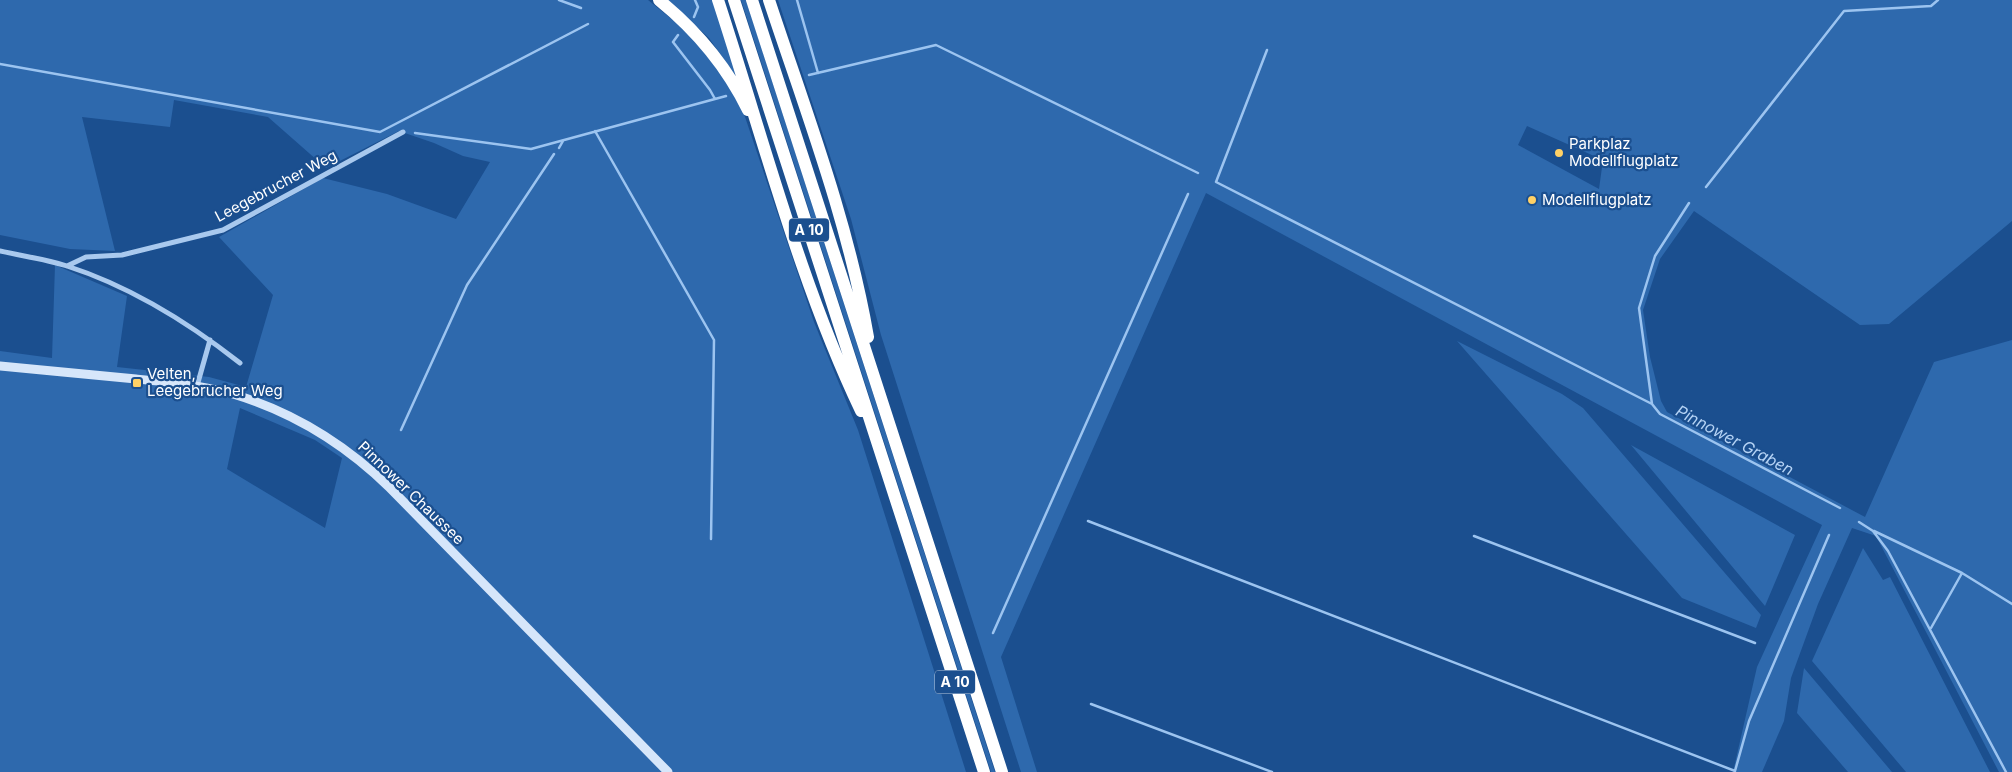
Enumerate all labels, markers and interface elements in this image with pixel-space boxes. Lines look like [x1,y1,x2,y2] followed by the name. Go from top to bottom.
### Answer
[1569,134,1678,170] place label: Parkplaz Modellflugplatz
[211,145,340,226] street label: Leegebrucher Weg
[1553,147,1565,159] marker: Parkplaz Modellflugplatz
[1542,190,1651,209] place label: Modellflugplatz
[1526,194,1538,206] marker: Modellflugplatz
[789,218,829,242] road number: A 10
[147,364,283,400] place label: Velten, Leegebrucher Weg
[131,377,143,389] marker: Velten, Leegebrucher Weg
[1673,400,1797,480] water label: Pinnower Graben
[354,437,469,548] street label: Pinnower Chaussee
[935,670,975,694] road number: A 10

